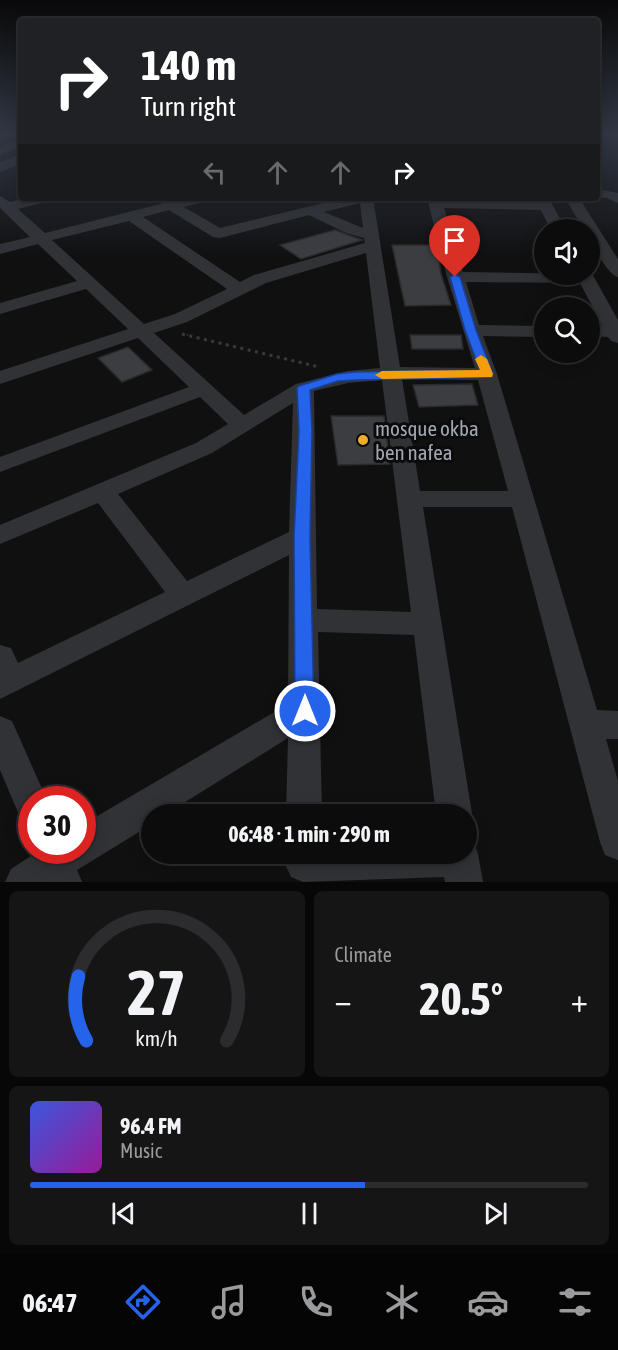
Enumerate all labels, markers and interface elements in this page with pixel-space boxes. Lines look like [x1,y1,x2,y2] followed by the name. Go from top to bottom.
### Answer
[141,41,236,89] text: 140 m
[42,42,120,120] icon: right
[141,91,236,122] text: Turn right
[198,156,231,189] icon: left
[261,156,294,189] icon: ahead
[324,156,357,189] icon: ahead
[387,156,420,189] icon: right
[429,215,480,277] pin
[534,219,600,363] map controls
[534,219,600,285] button: sound
[438,224,471,257] icon: arrive
[534,297,600,363] button: search
[375,416,479,464] place label: mosque okba ben nafea
[356,433,370,447] marker: mosque okba ben nafea
[273,679,337,743] position arrow
[18,786,96,864] speed limit sign: 30
[228,821,390,847] text: 06:48 · 1 min · 290 m
[335,943,392,966] text: Climate
[127,957,186,1028] text: 27
[419,973,503,1025] text: 20.5°
[335,981,352,1019] text: −
[571,981,588,1019] text: +
[135,1026,178,1051] text: km/h
[120,1113,182,1139] text: 96.4 FM
[120,1139,162,1162] text: Music
[107,1197,140,1230] icon: previous
[293,1197,326,1230] icon: pause
[479,1197,512,1230] icon: next
[122,1281,164,1323] icon: directions
[208,1281,250,1323] icon: music
[295,1281,337,1323] icon: phone
[381,1281,423,1323] icon: climate
[467,1281,509,1323] icon: car
[554,1281,596,1323] icon: filters
[22,1287,78,1318] text: 06:47

